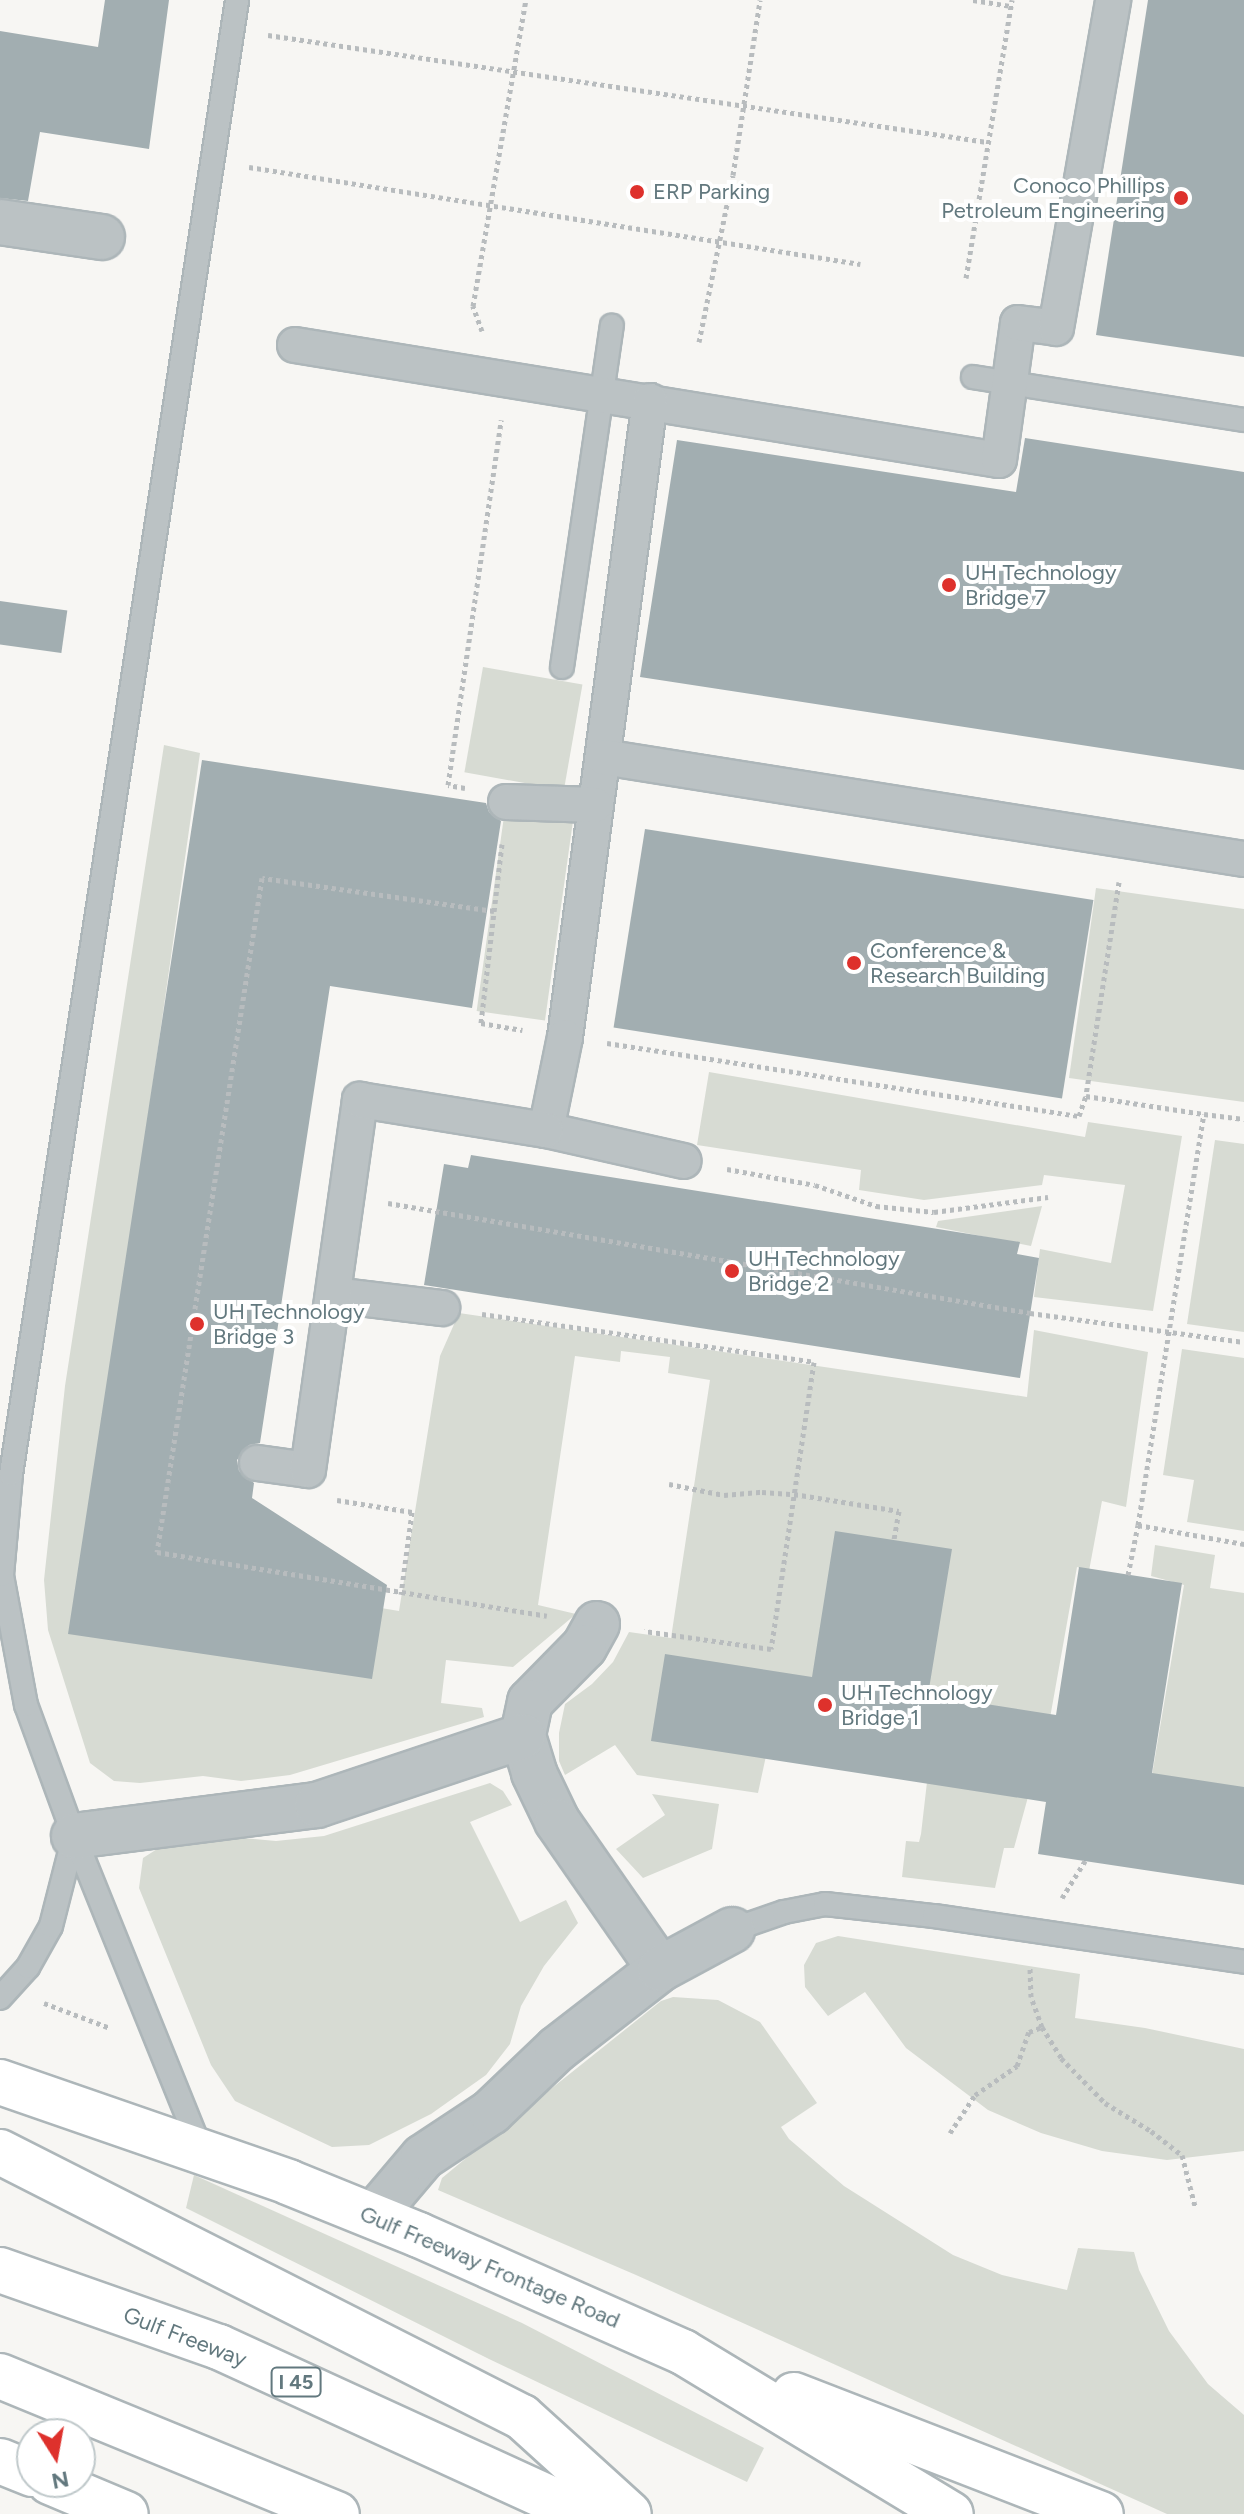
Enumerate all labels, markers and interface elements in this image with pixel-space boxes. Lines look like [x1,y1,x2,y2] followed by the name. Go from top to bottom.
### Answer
[941,172,1165,224] place label: Conoco Phillips Petroleum Engineering
[653,179,770,205] place label: ERP Parking
[628,183,646,201] marker: ERP Parking
[1172,189,1190,207] marker: Conoco Phillips Petroleum Engineering
[965,559,1117,610] place label: UH Technology Bridge 7
[940,576,958,594] marker: UH Technology Bridge 7
[870,937,1045,988] place label: Conference & Research Building
[845,954,863,972] marker: Conference & Research Building
[748,1245,900,1296] place label: UH Technology Bridge 2
[723,1262,741,1280] marker: UH Technology Bridge 2
[213,1298,365,1350] place label: UH Technology Bridge 3
[188,1315,206,1333] marker: UH Technology Bridge 3
[841,1679,993,1730] place label: UH Technology Bridge 1
[816,1696,834,1714] marker: UH Technology Bridge 1
[356,2200,624,2334] street label: Gulf Freeway Frontage Road
[120,2301,250,2373] street label: Gulf Freeway
[270,2366,322,2398] road number: I 45
[16,2418,96,2498] north arrow
[49,2465,71,2495] text: N

